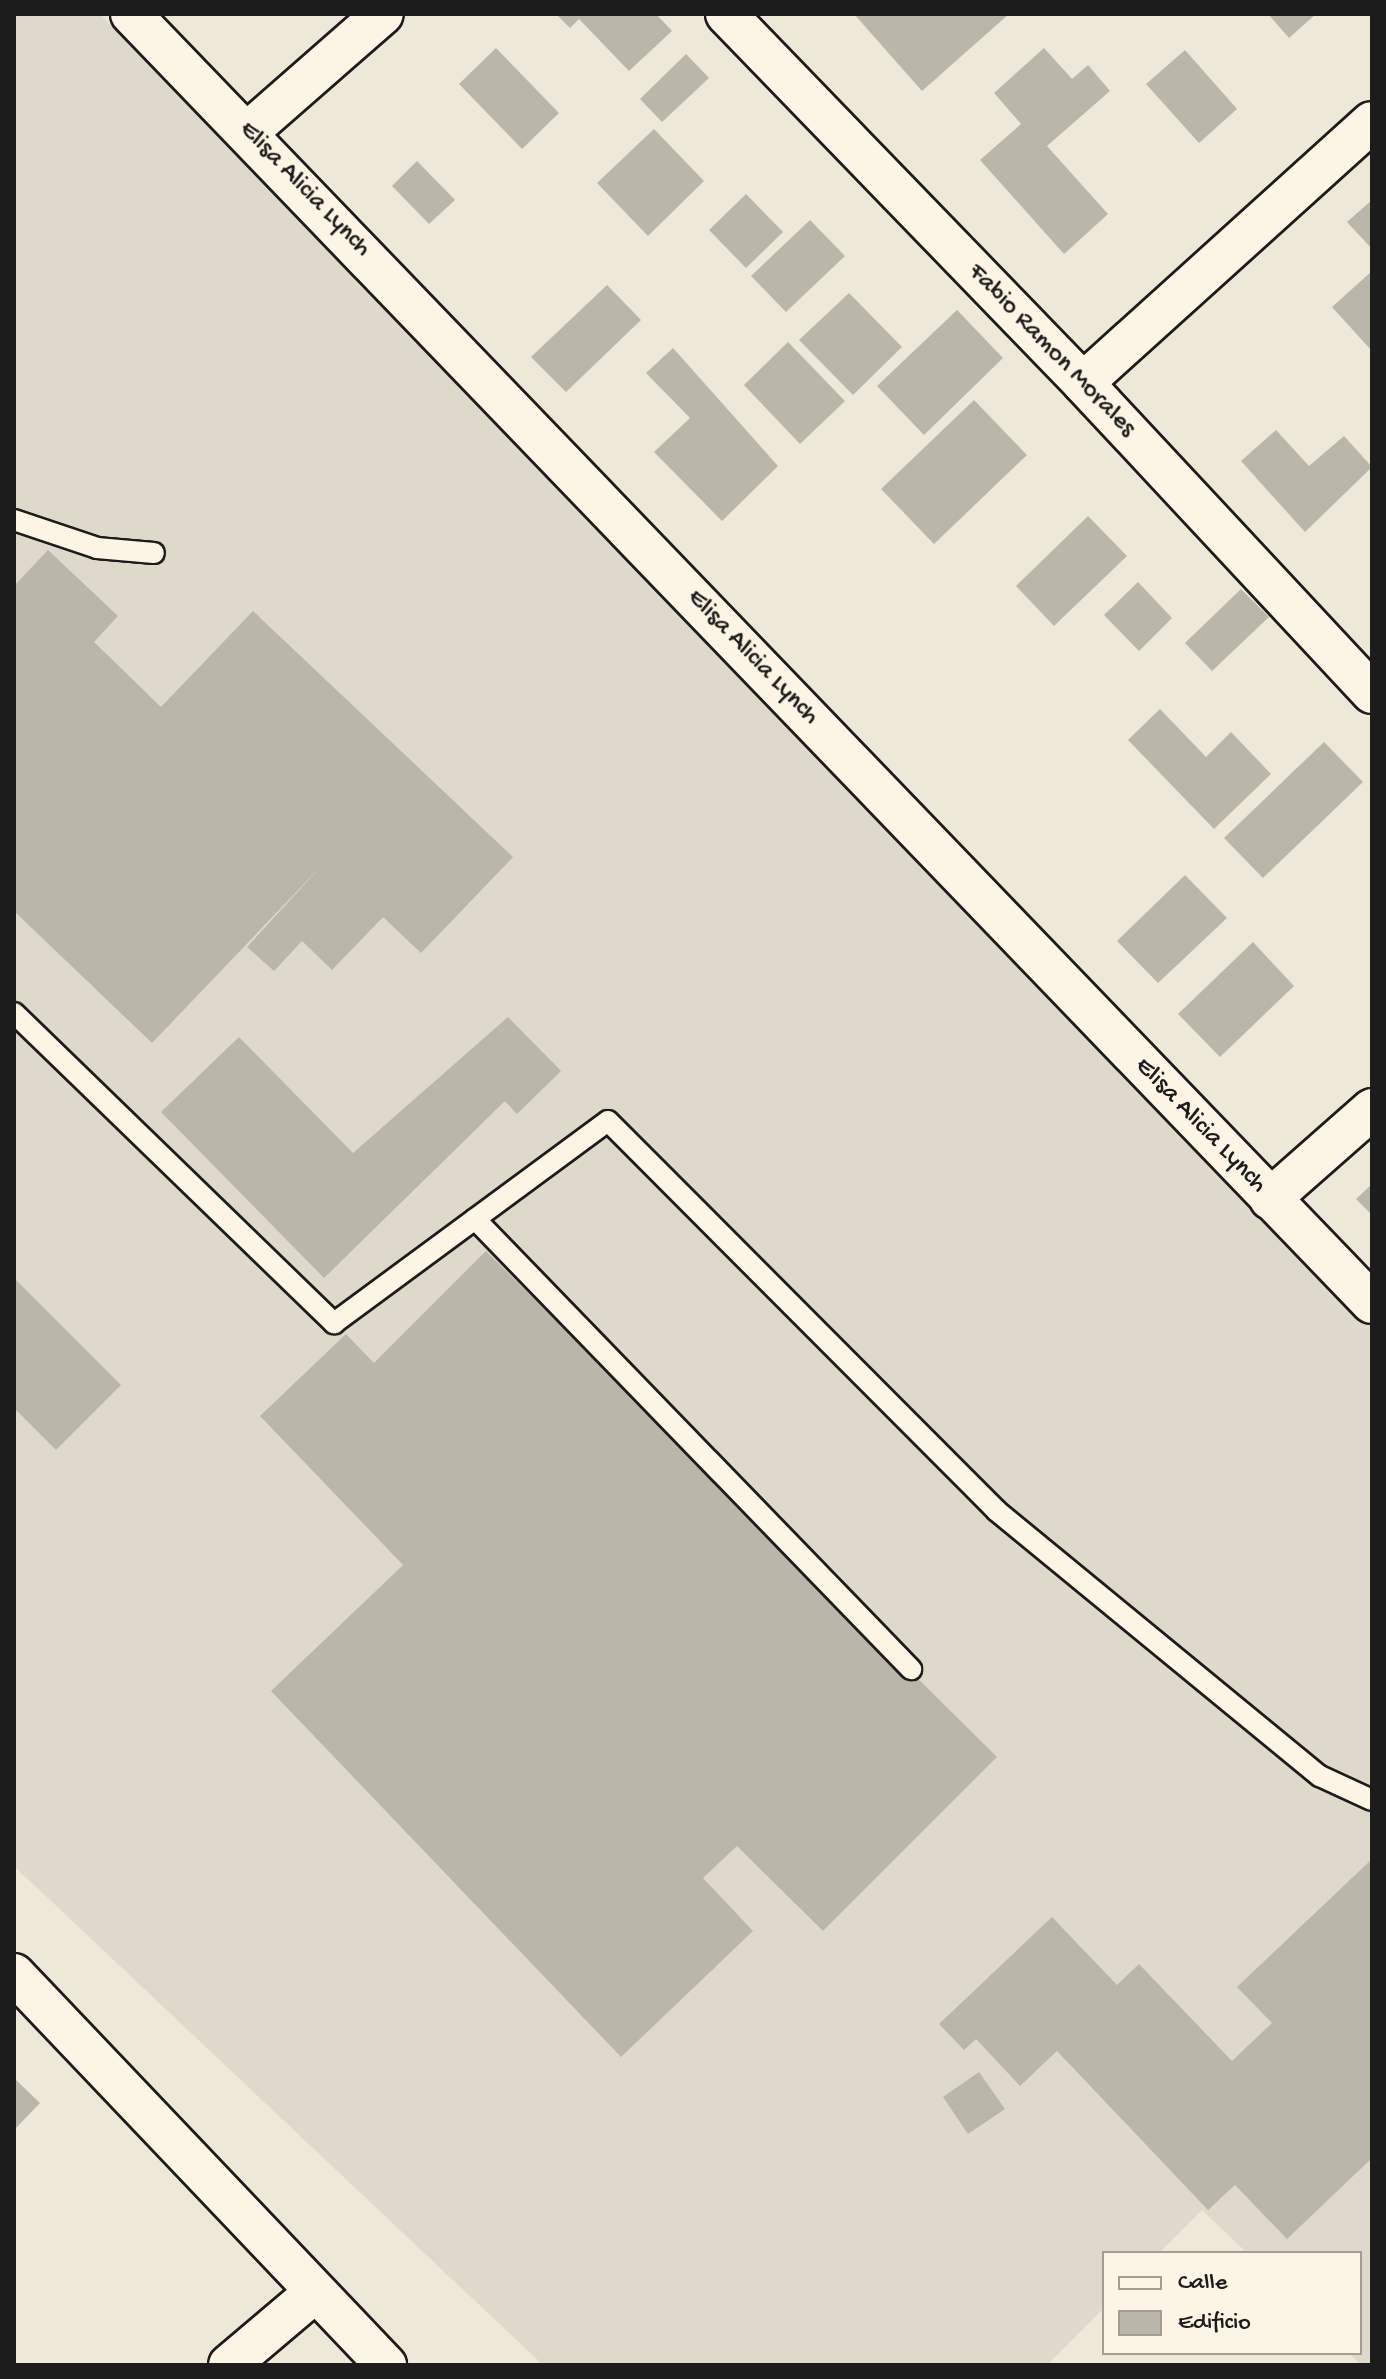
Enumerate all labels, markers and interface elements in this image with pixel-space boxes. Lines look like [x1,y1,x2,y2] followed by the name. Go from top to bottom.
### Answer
[231,116,377,264] street label: Elisa Alicia Lynch
[960,258,1142,444] street label: Fabio Ramon Morales
[679,584,825,732] street label: Elisa Alicia Lynch
[1127,1052,1273,1200] street label: Elisa Alicia Lynch
[1102,2251,1362,2355] legend
[1178,2269,1227,2298] text: Calle
[1178,2309,1251,2338] text: Edificio

